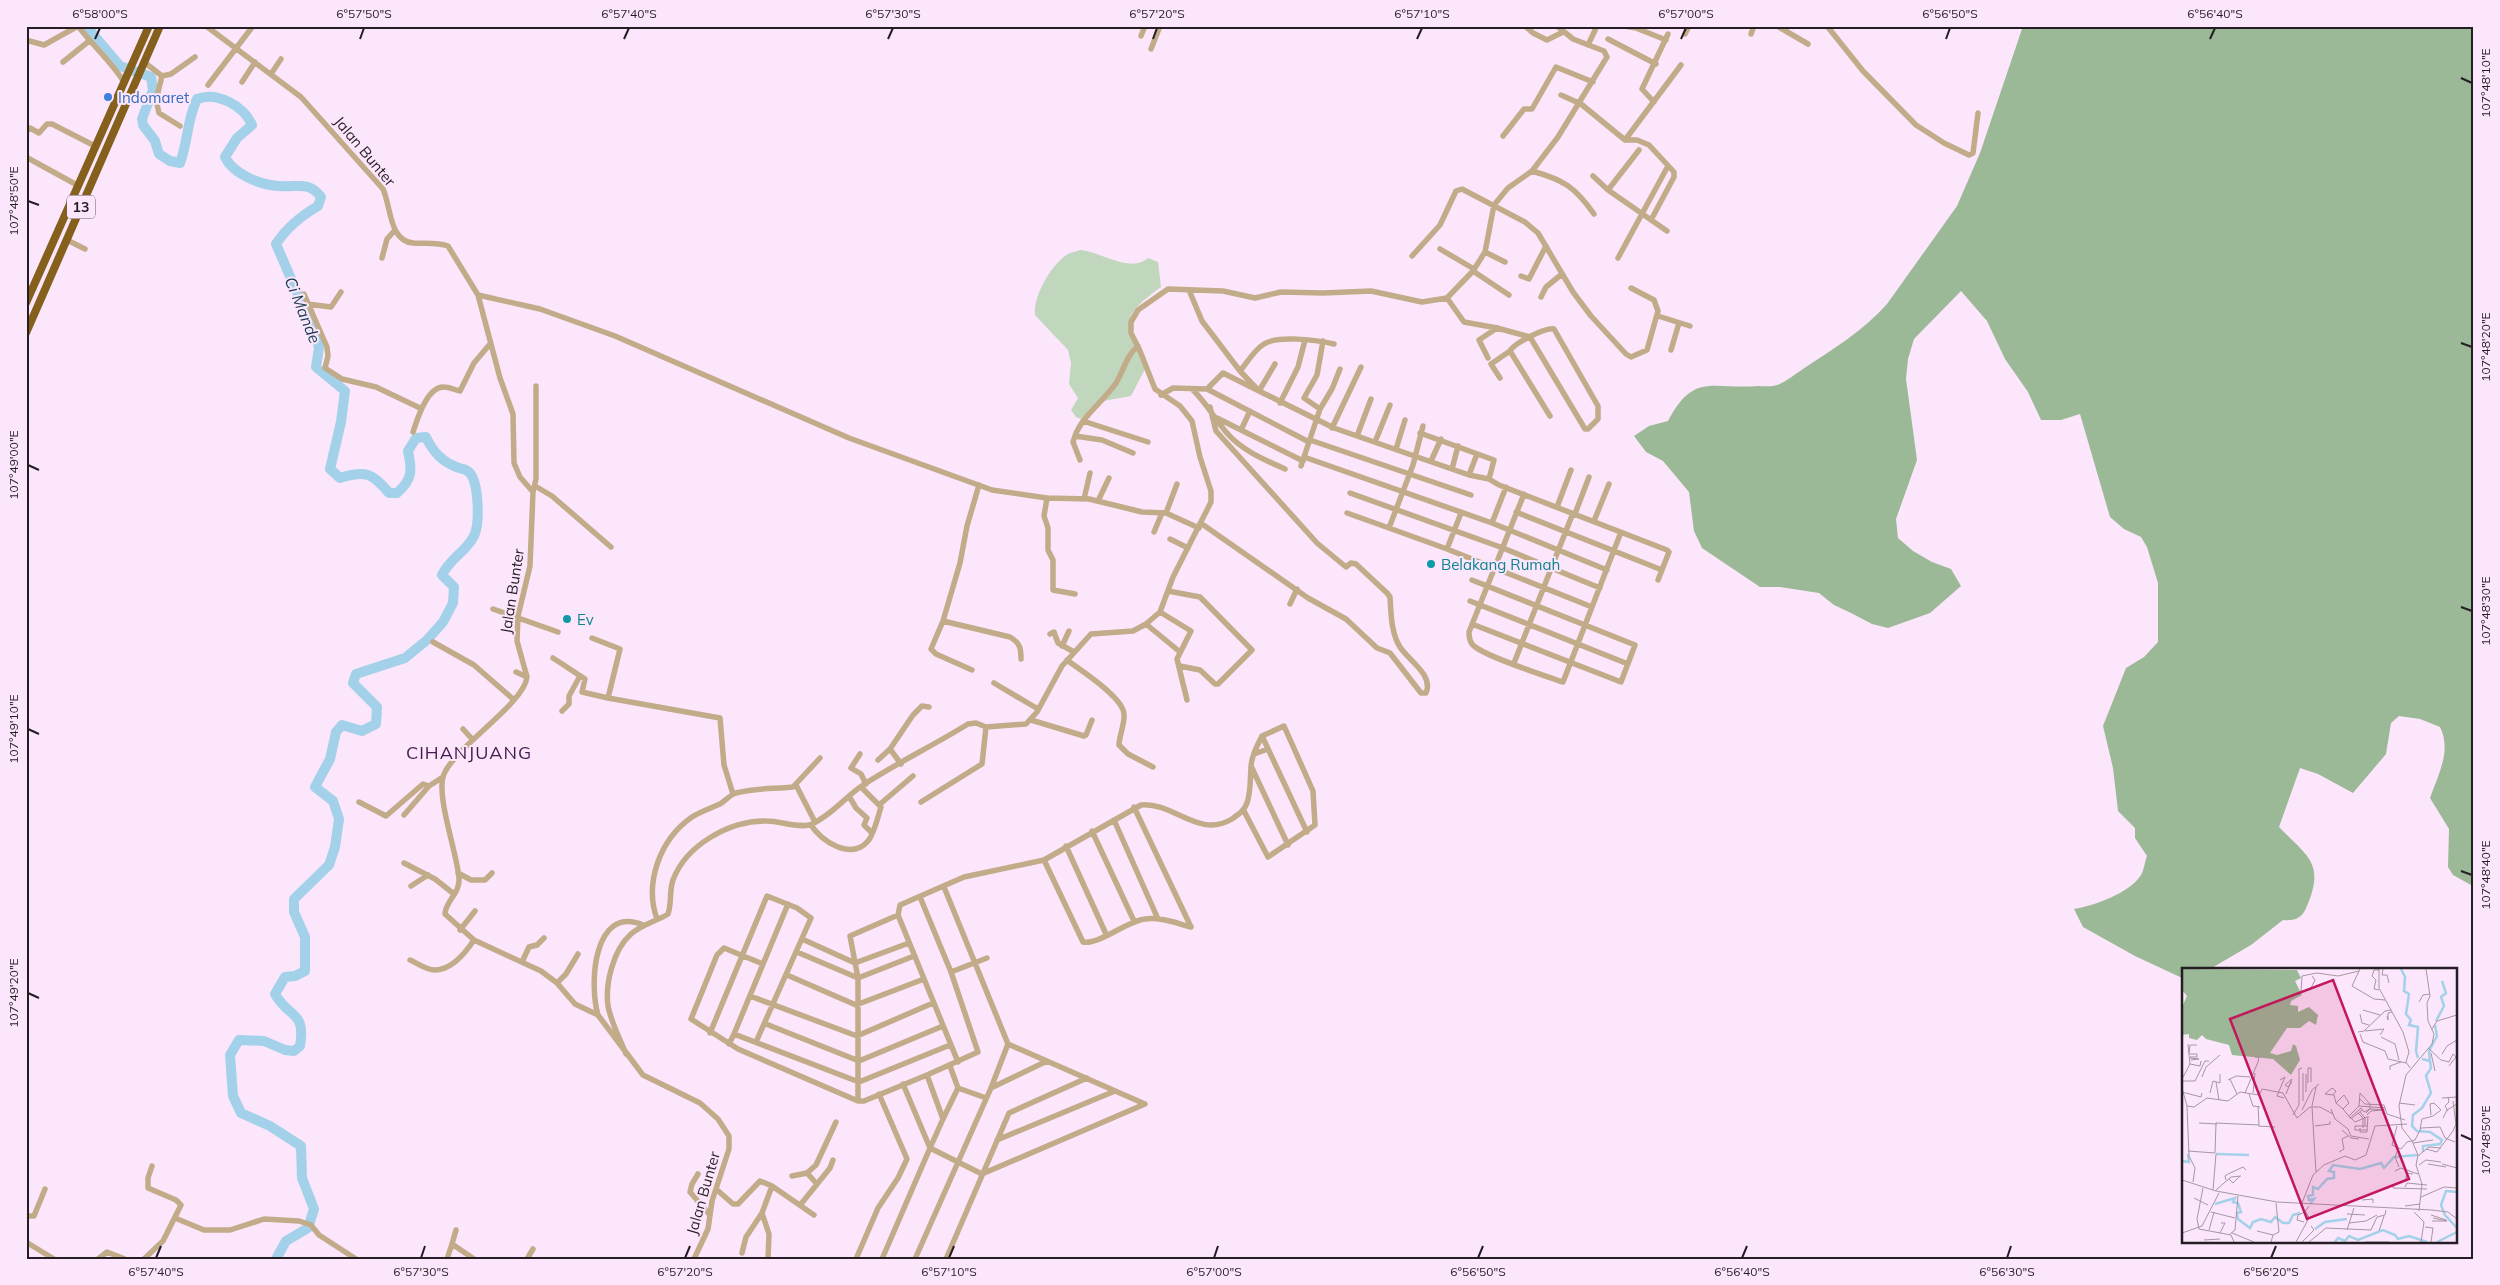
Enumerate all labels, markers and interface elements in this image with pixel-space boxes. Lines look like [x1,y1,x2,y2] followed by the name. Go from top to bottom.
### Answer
[72,6,128,21] text: 6°58'00"S
[336,6,392,21] text: 6°57'50"S
[601,6,657,21] text: 6°57'40"S
[865,6,921,21] text: 6°57'30"S
[1129,6,1185,21] text: 6°57'20"S
[1394,6,1450,21] text: 6°57'10"S
[1658,6,1714,21] text: 6°57'00"S
[1922,6,1978,21] text: 6°56'50"S
[2187,6,2243,21] text: 6°56'40"S
[2478,48,2493,118] text: 107°48'10"E
[118,88,189,107] place label: Indomaret
[102,91,114,103] marker: Indomaret
[330,112,400,190] street label: Jalan Bunter
[6,166,21,236] text: 107°48'50"E
[67,196,95,218] road number: 13
[281,274,325,346] water label: Ci Mande
[2478,312,2493,382] text: 107°48'20"E
[6,430,21,500] text: 107°49'00"E
[496,547,528,635] street label: Jalan Bunter
[1441,555,1560,574] place label: Belakang Rumah
[1425,558,1437,570] marker: Belakang Rumah
[2478,576,2493,646] text: 107°48'30"E
[577,610,594,629] place label: Ev
[561,613,573,625] marker: Ev
[6,694,21,764] text: 107°49'10"E
[406,741,532,764] district label: CIHANJUANG
[2478,840,2493,910] text: 107°48'40"E
[6,958,21,1028] text: 107°49'20"E
[2182,968,2458,1242] inset map
[2478,1105,2493,1175] text: 107°48'50"E
[682,1149,724,1237] street label: Jalan Bunter
[128,1264,184,1279] text: 6°57'40"S
[393,1264,449,1279] text: 6°57'30"S
[657,1264,713,1279] text: 6°57'20"S
[921,1264,977,1279] text: 6°57'10"S
[1186,1264,1242,1279] text: 6°57'00"S
[1450,1264,1506,1279] text: 6°56'50"S
[1714,1264,1770,1279] text: 6°56'40"S
[1979,1264,2035,1279] text: 6°56'30"S
[2243,1264,2299,1279] text: 6°56'20"S

